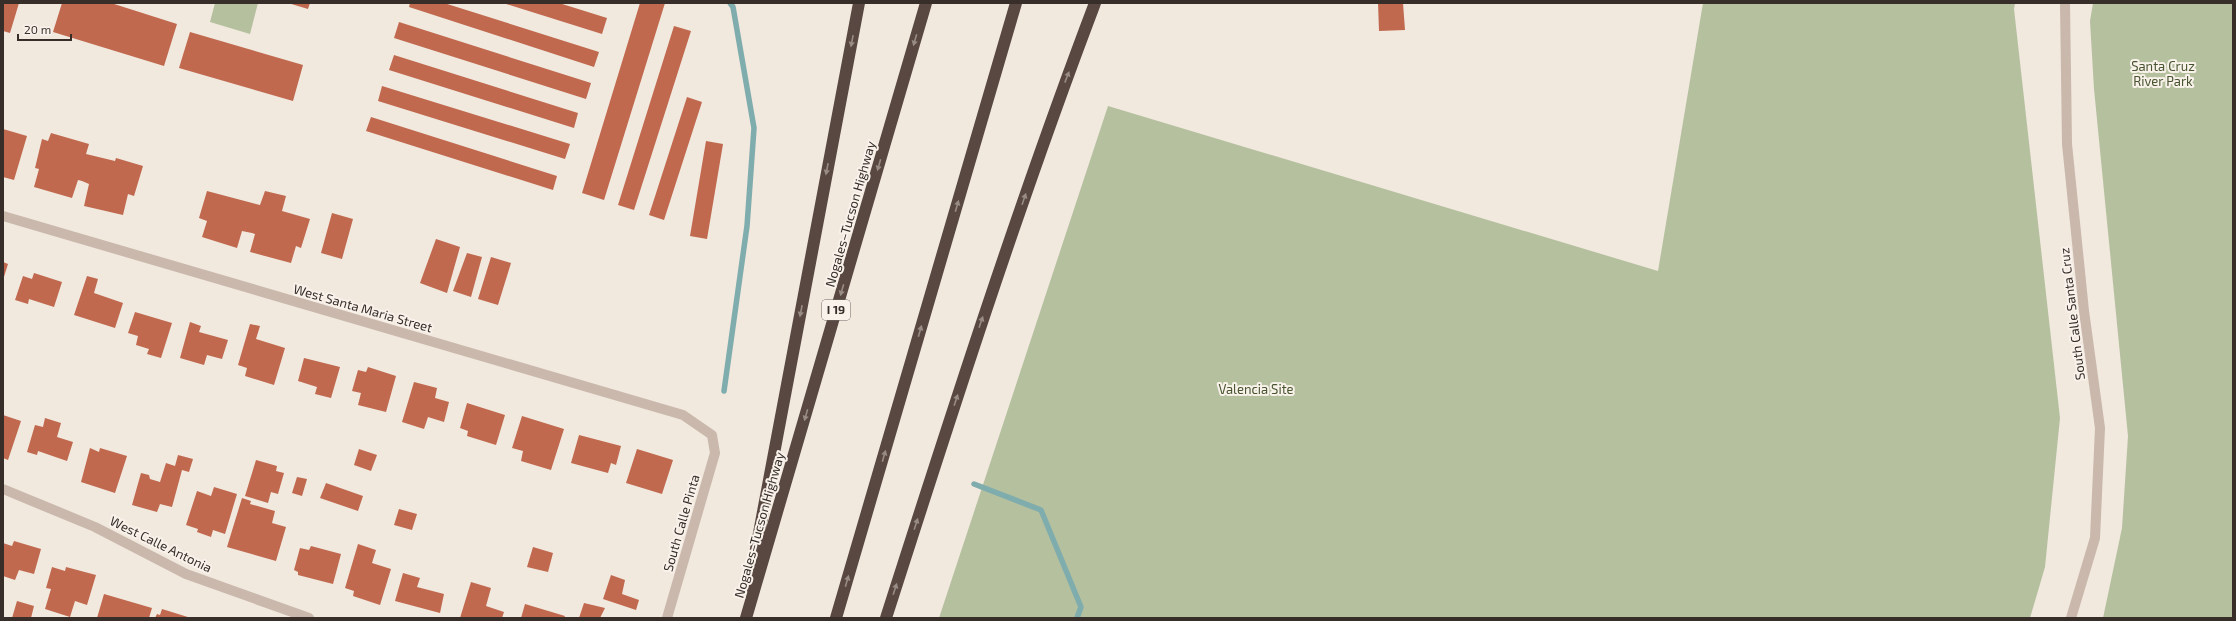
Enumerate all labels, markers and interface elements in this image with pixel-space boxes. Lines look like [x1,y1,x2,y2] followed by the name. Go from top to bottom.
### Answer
[18,16,71,42] scale bar
[24,22,51,36] text: 20 m
[848,35,854,47] one-way arrow
[912,35,918,47] one-way arrow
[2131,58,2195,89] park label: Santa Cruz River Park
[1065,70,1071,82] one-way arrow
[821,139,879,289] street label: Nogales–Tucson Highway
[876,159,882,171] one-way arrow
[824,163,830,175] one-way arrow
[1021,193,1027,205] one-way arrow
[954,200,960,212] one-way arrow
[2056,247,2088,381] street label: South Calle Santa Cruz
[292,281,434,335] street label: West Santa Maria Street
[839,284,845,296] one-way arrow
[822,300,850,320] road number: I 19
[797,304,803,317] one-way arrow
[979,316,985,328] one-way arrow
[917,325,923,337] one-way arrow
[1218,381,1294,397] park label: Valencia Site
[953,393,959,405] one-way arrow
[803,409,809,421] one-way arrow
[730,450,788,600] street label: Nogales–Tucson Highway
[881,450,887,462] one-way arrow
[660,473,702,573] street label: South Calle Pinta
[107,512,215,576] street label: West Calle Antonia
[914,517,920,529] one-way arrow
[844,574,850,586] one-way arrow
[892,583,898,595] one-way arrow

